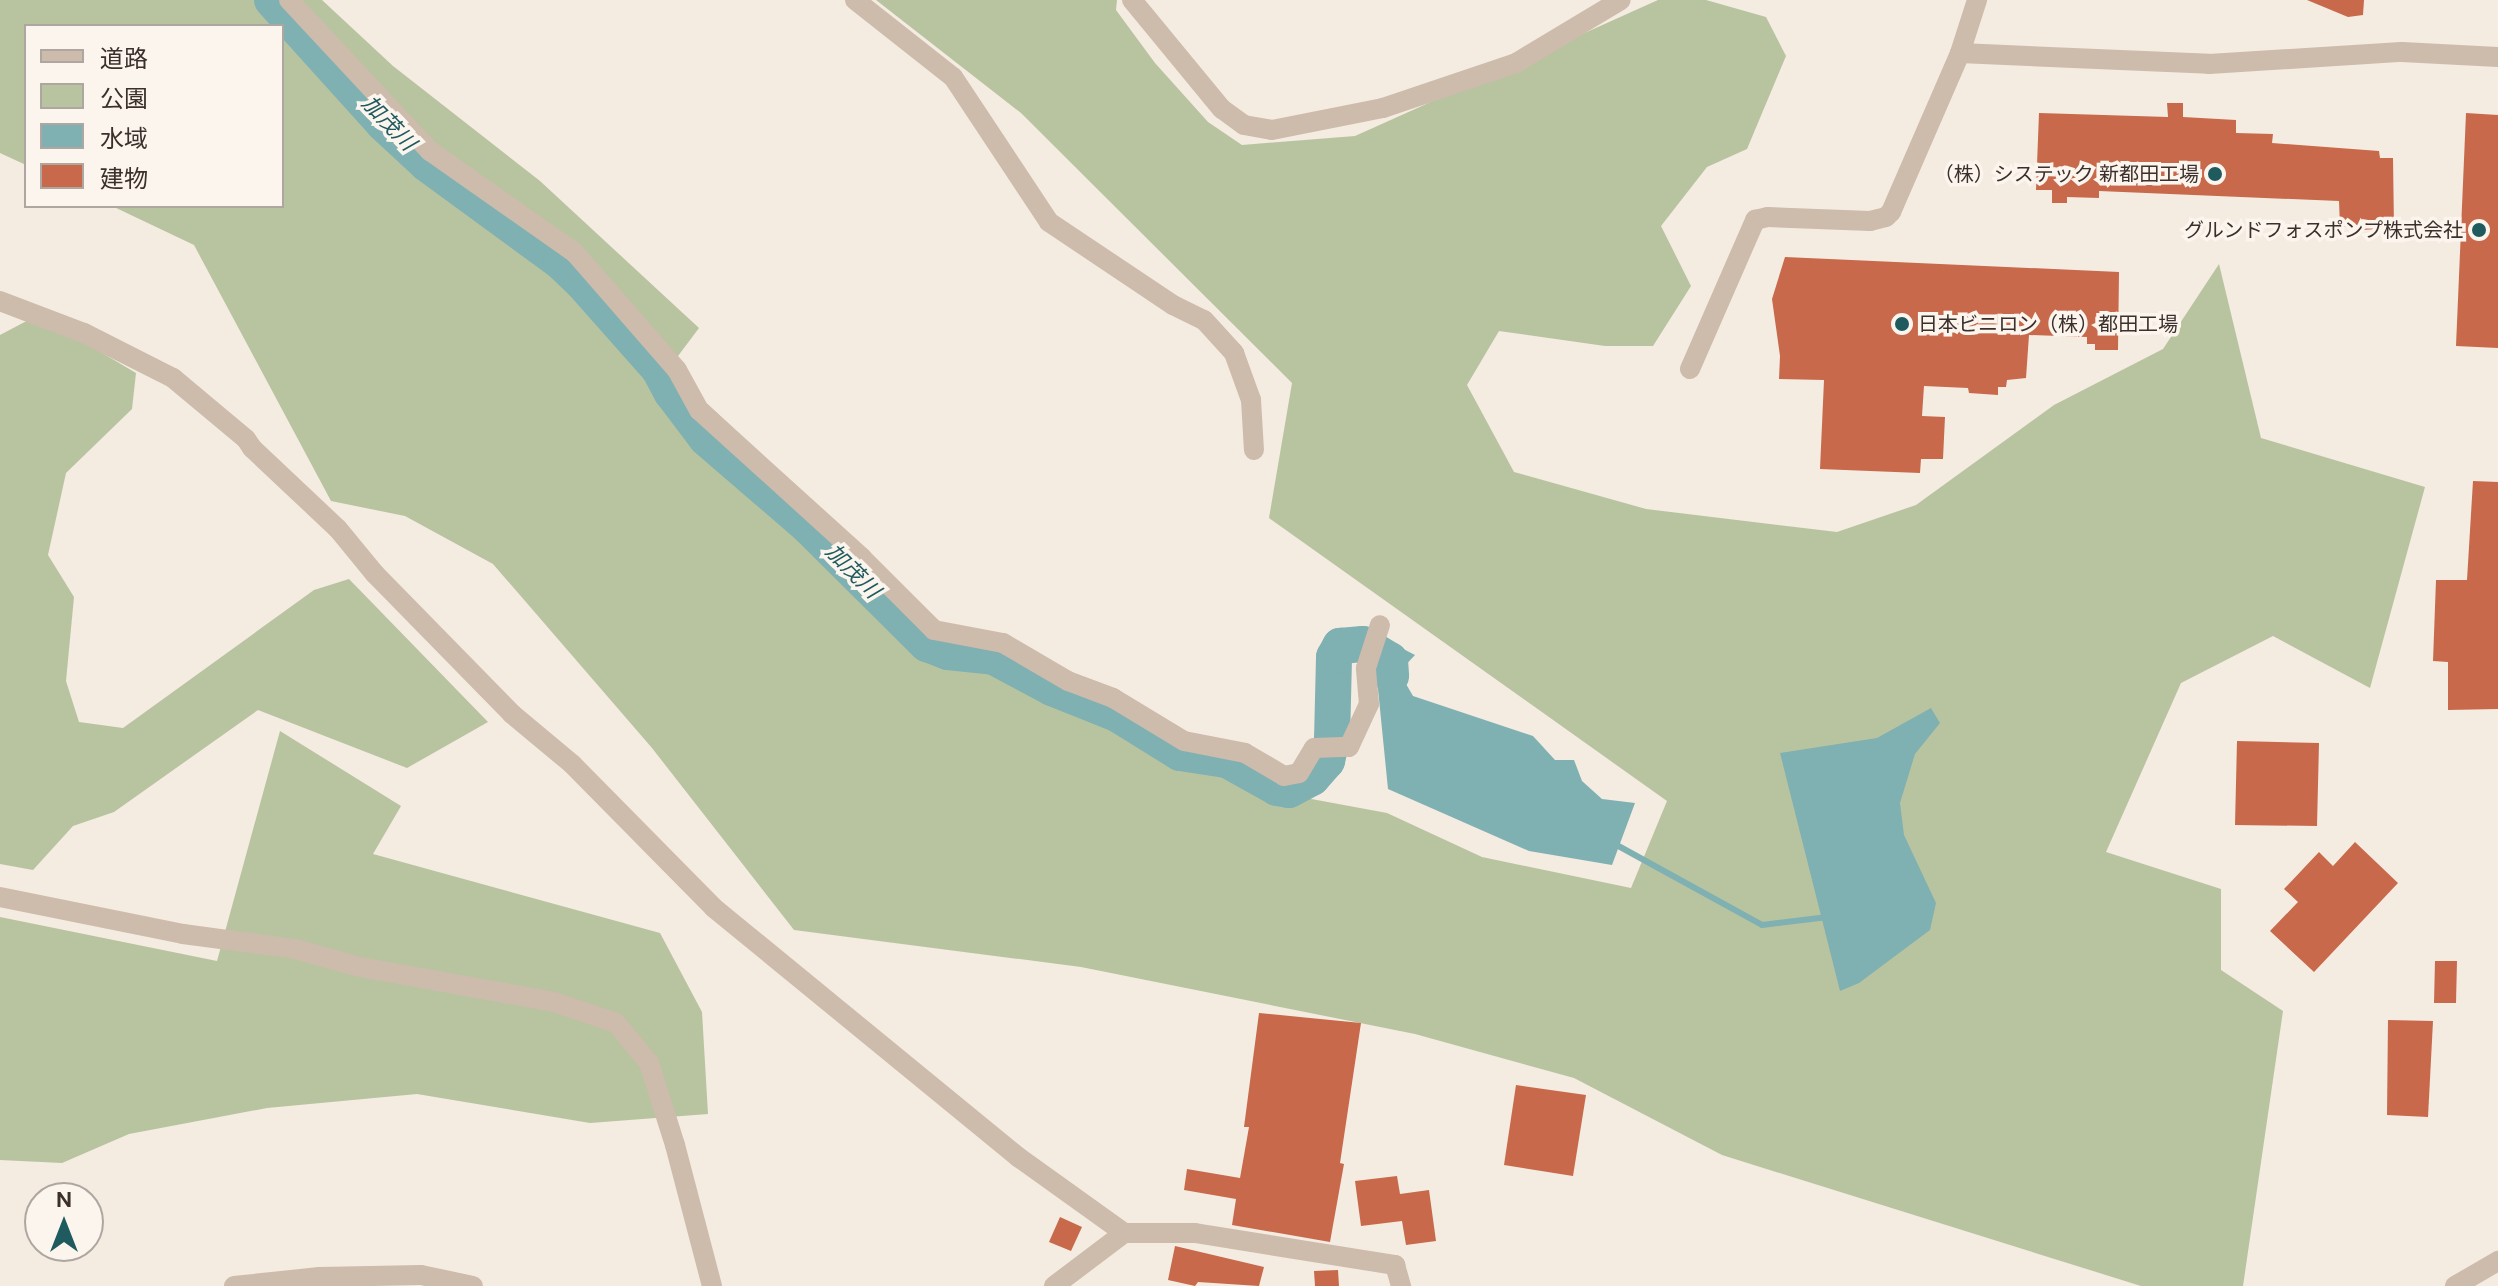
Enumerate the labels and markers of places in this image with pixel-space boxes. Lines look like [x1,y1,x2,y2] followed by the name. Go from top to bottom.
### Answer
[1934,162,2199,186] place label: （株）システック 新都田工場
[2206,165,2224,183] marker: （株）システック 新都田工場
[2183,218,2463,242] place label: グルンドフォスポンプ株式会社
[2470,221,2488,239] marker: グルンドフォスポンプ株式会社
[1918,312,2178,336] place label: 日本ビニロン（株）都田工場
[1893,315,1911,333] marker: 日本ビニロン（株）都田工場

